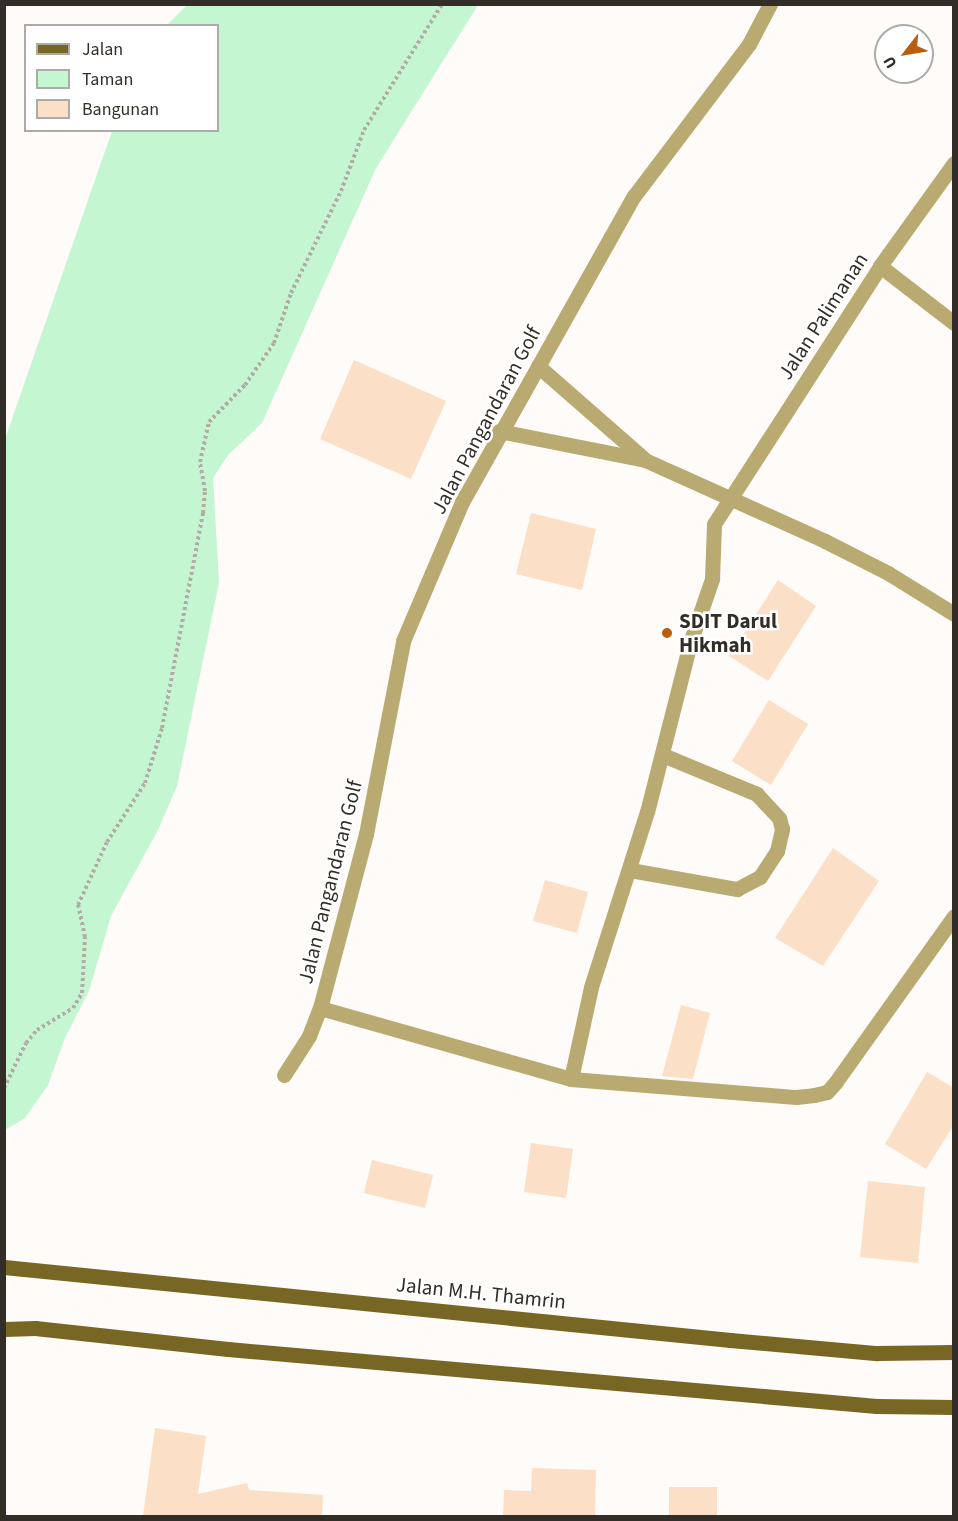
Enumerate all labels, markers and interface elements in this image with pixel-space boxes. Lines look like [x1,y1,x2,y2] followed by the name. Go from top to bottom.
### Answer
[24,24,219,132] legend
[874,24,934,84] north arrow
[82,37,123,62] text: Jalan
[878,52,902,72] text: U
[82,67,133,92] text: Taman
[82,97,159,122] text: Bangunan
[773,248,873,384] street label: Jalan Palimanan
[426,322,546,518] street label: Jalan Pangandaran Golf
[679,608,777,658] place label: SDIT Darul Hikmah
[660,626,674,640] marker: SDIT Darul Hikmah
[293,778,367,986] street label: Jalan Pangandaran Golf
[395,1272,567,1314] street label: Jalan M.H. Thamrin

